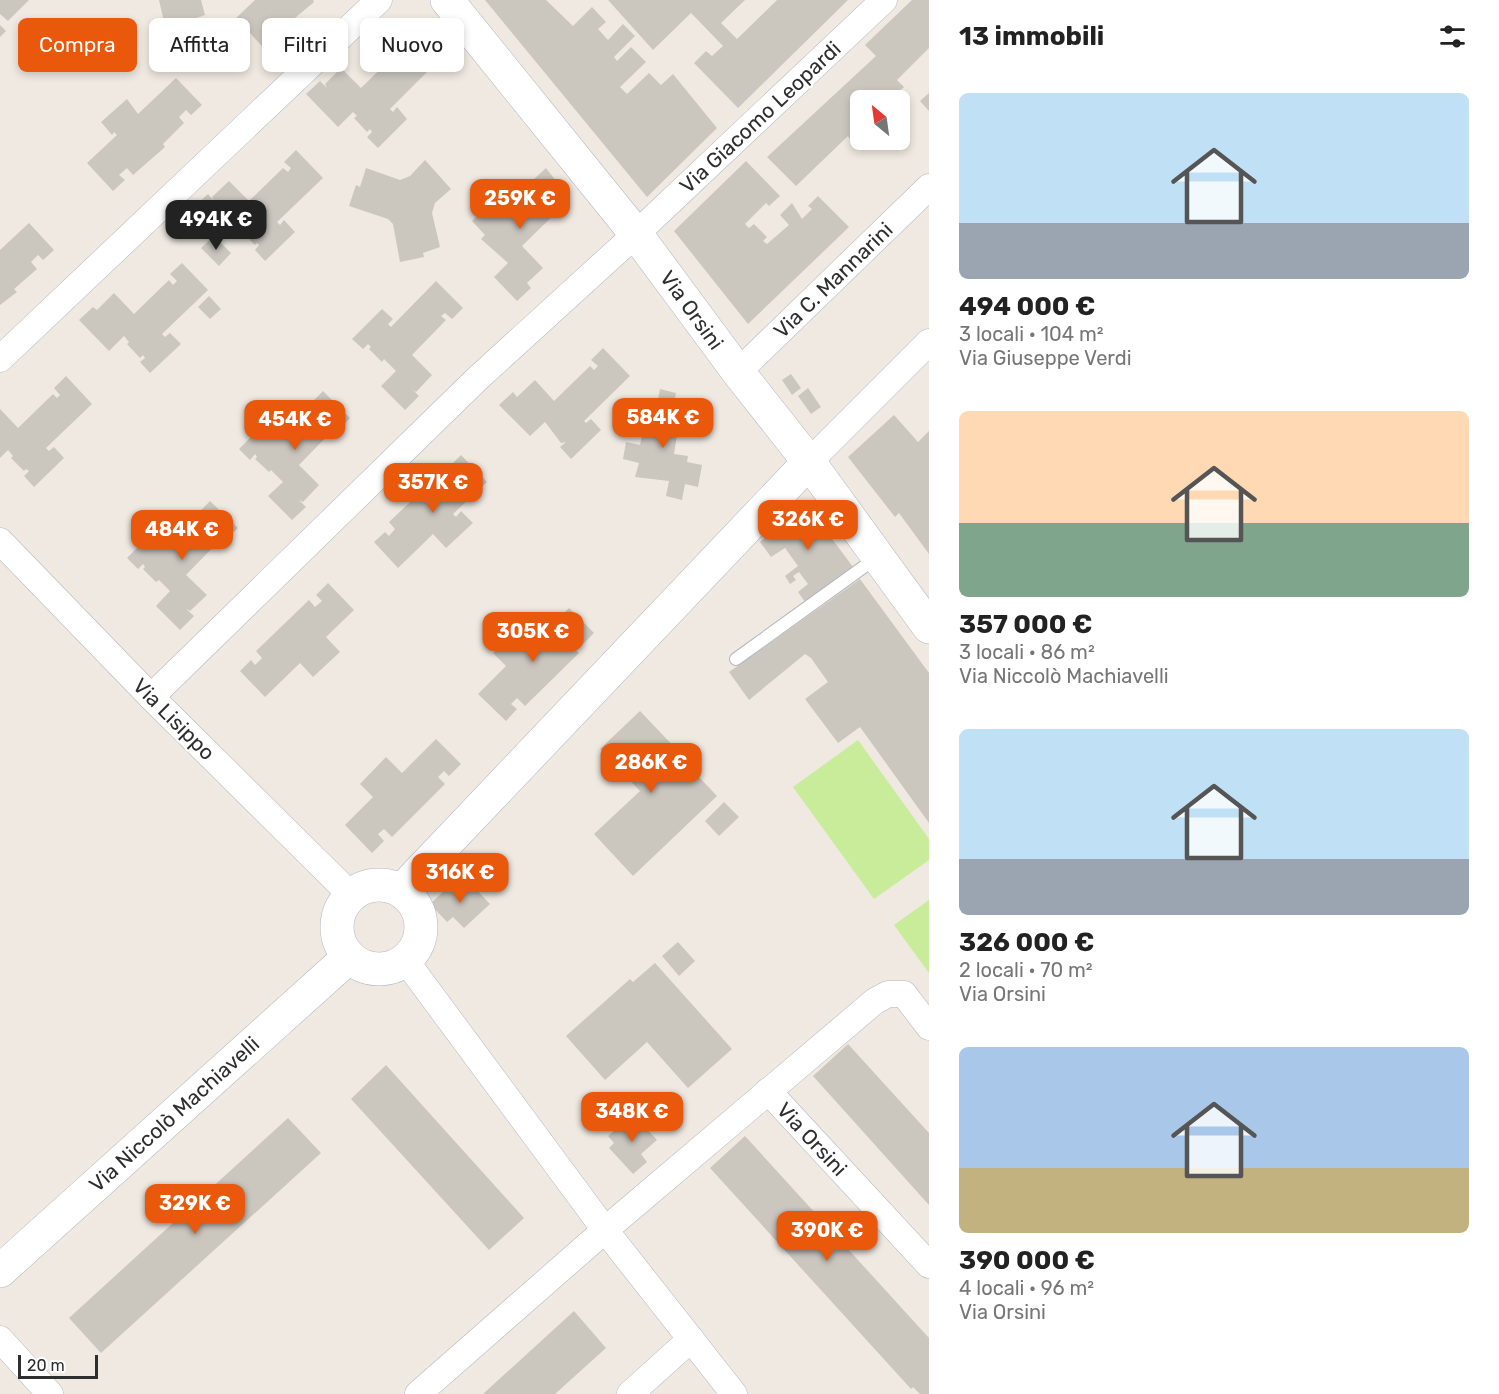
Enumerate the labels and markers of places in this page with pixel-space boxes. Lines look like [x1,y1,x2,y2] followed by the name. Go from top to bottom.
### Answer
[471,179,569,230] pin: 259K €
[167,200,265,251] pin: 494K €
[614,398,712,449] pin: 584K €
[246,400,344,451] pin: 454K €
[384,463,482,514] pin: 357K €
[759,500,857,551] pin: 326K €
[133,510,231,561] pin: 484K €
[484,612,582,663] pin: 305K €
[602,743,700,794] pin: 286K €
[411,853,509,904] pin: 316K €
[583,1092,681,1143] pin: 348K €
[146,1184,244,1235] pin: 329K €
[778,1211,876,1262] pin: 390K €

